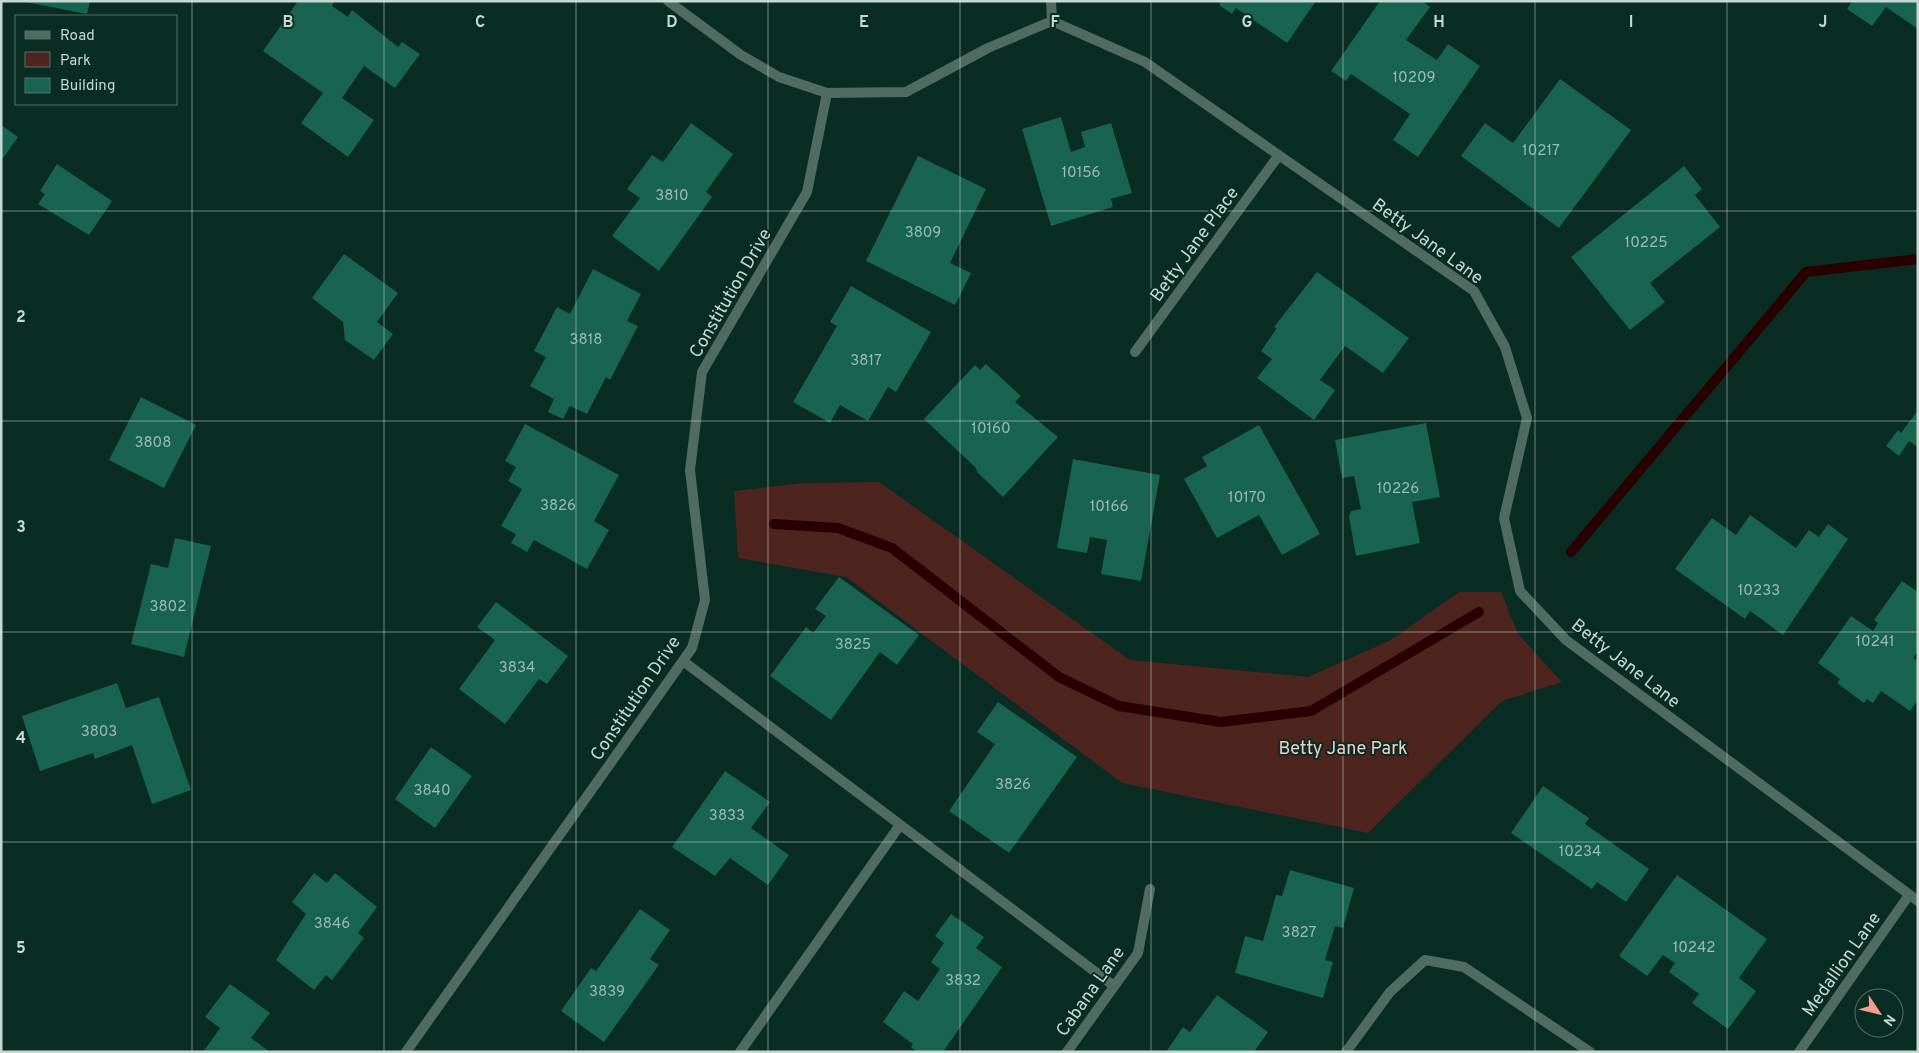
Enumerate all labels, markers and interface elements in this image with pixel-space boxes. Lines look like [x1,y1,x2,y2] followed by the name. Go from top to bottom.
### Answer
[282,13,294,33] text: B
[475,13,485,33] text: C
[666,13,678,33] text: D
[859,13,869,33] text: E
[1050,13,1060,33] text: F
[1242,13,1252,33] text: G
[1433,13,1445,33] text: H
[1629,13,1633,33] text: I
[1819,13,1827,33] text: J
[15,15,178,105] legend
[60,27,95,46] text: Road
[60,52,91,71] text: Park
[1393,69,1436,88] house number: 10209
[60,77,115,96] text: Building
[1522,142,1560,161] house number: 10217
[1061,164,1101,183] house number: 10156
[1146,183,1245,307] street label: Betty Jane Place
[655,187,689,206] house number: 3810
[1367,194,1487,290] street label: Betty Jane Lane
[905,224,941,243] house number: 3809
[685,225,778,363] street label: Constitution Drive
[1625,234,1667,253] house number: 10225
[16,308,26,328] text: 2
[570,331,602,350] house number: 3818
[850,352,882,371] house number: 3817
[971,420,1011,439] house number: 10160
[135,434,171,453] house number: 3808
[1377,480,1419,499] house number: 10226
[1228,489,1266,508] house number: 10170
[540,497,576,516] house number: 3826
[1090,498,1128,517] house number: 10166
[16,518,26,538] text: 3
[1738,582,1780,601] house number: 10233
[150,598,186,617] house number: 3802
[1566,615,1684,714] street label: Betty Jane Lane
[586,632,686,766] street label: Constitution Drive
[1855,633,1895,652] house number: 10241
[835,636,871,655] house number: 3825
[499,659,535,678] house number: 3834
[81,723,117,742] house number: 3803
[16,729,26,749] text: 4
[1278,738,1408,761] park label: Betty Jane Park
[995,776,1031,795] house number: 3826
[413,782,451,801] house number: 3840
[709,807,745,826] house number: 3833
[1559,843,1601,862] house number: 10234
[1798,908,1887,1022] street label: Medallion Lane
[314,915,350,934] house number: 3846
[1282,924,1317,943] house number: 3827
[16,939,26,959] text: 5
[1673,939,1715,958] house number: 10242
[1052,942,1131,1041] street label: Cabana Lane
[945,972,981,991] house number: 3832
[589,983,625,1002] house number: 3839
[1854,988,1904,1038] north arrow
[1879,1011,1898,1029] text: N

